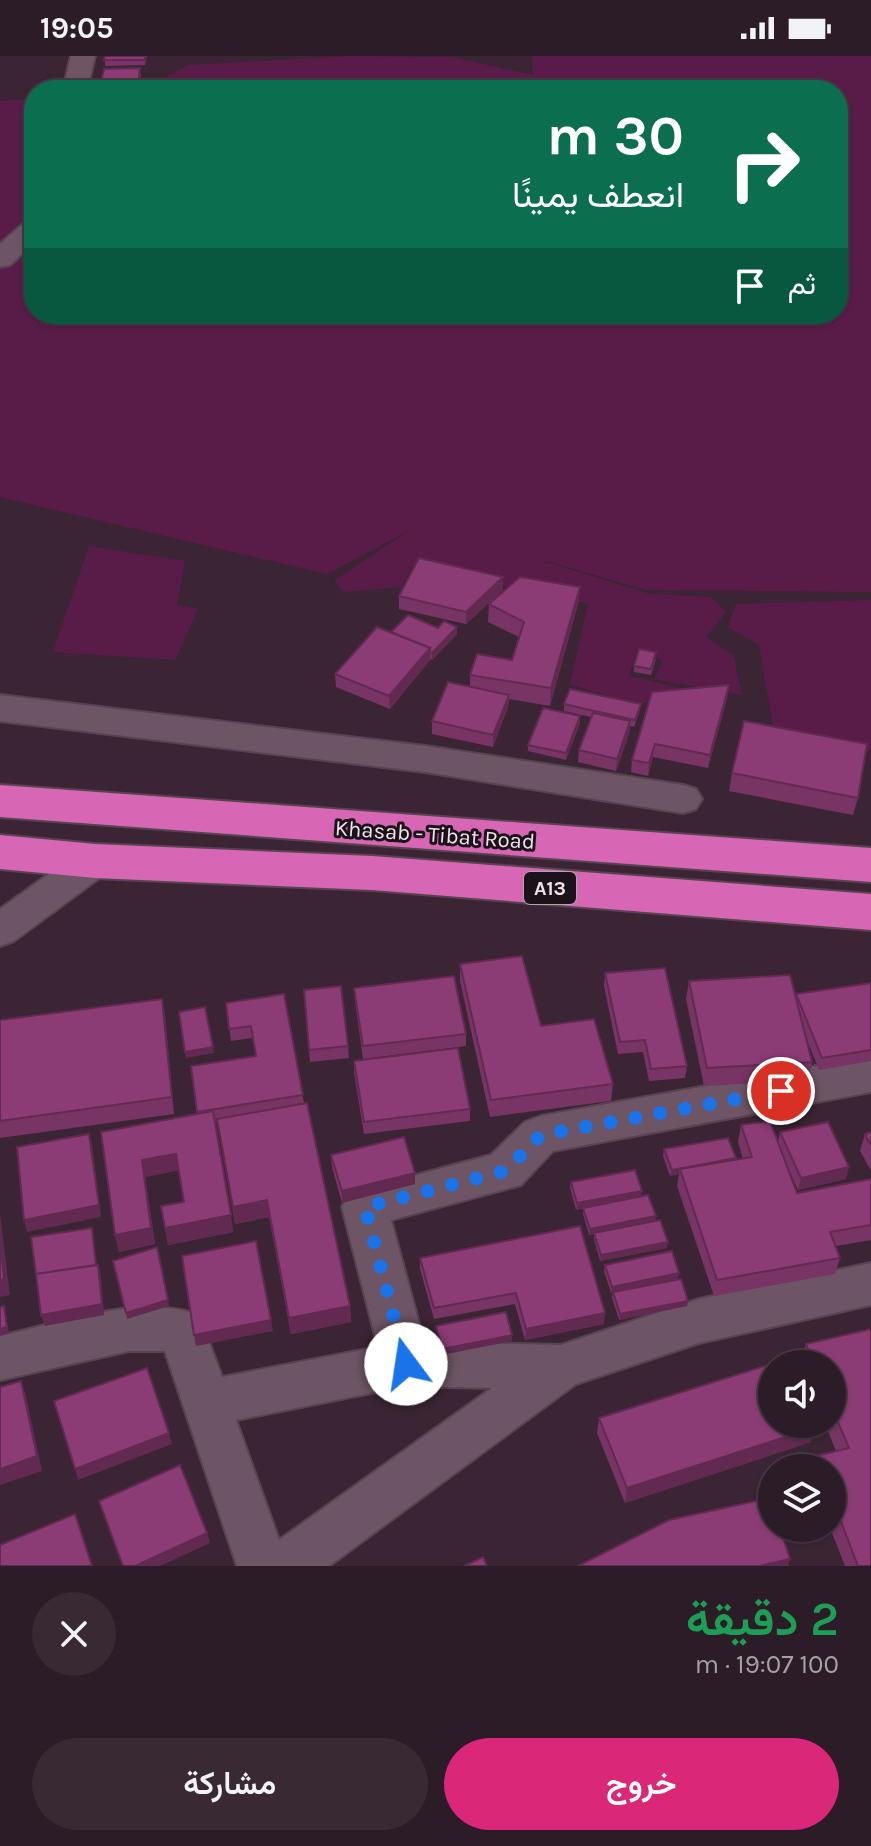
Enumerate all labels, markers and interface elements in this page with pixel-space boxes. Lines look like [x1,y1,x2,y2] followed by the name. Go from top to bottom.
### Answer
[40,10,114,46] text: 19:05
[546,103,684,168] text: 30 m
[712,112,816,216] icon: right
[512,174,684,216] text: انعطف يمينًا
[728,264,772,308] icon: arrive
[788,266,816,302] text: ثم
[334,815,536,855] street label: Khasab - Tibat Road
[524,872,576,904] road number: A13
[747,1057,815,1125] pin
[759,1069,803,1113] icon: arrive
[364,1322,448,1406] position arrow
[758,1350,846,1542] map controls
[758,1350,846,1438] button: sound
[758,1454,846,1542] button: layers
[686,1591,839,1647] text: 2 دقيقة
[32,1592,116,1676] button: close
[695,1649,839,1680] text: 100 m · 19:07
[32,1738,428,1830] button: مشاركة
[444,1738,839,1830] button: خروج

